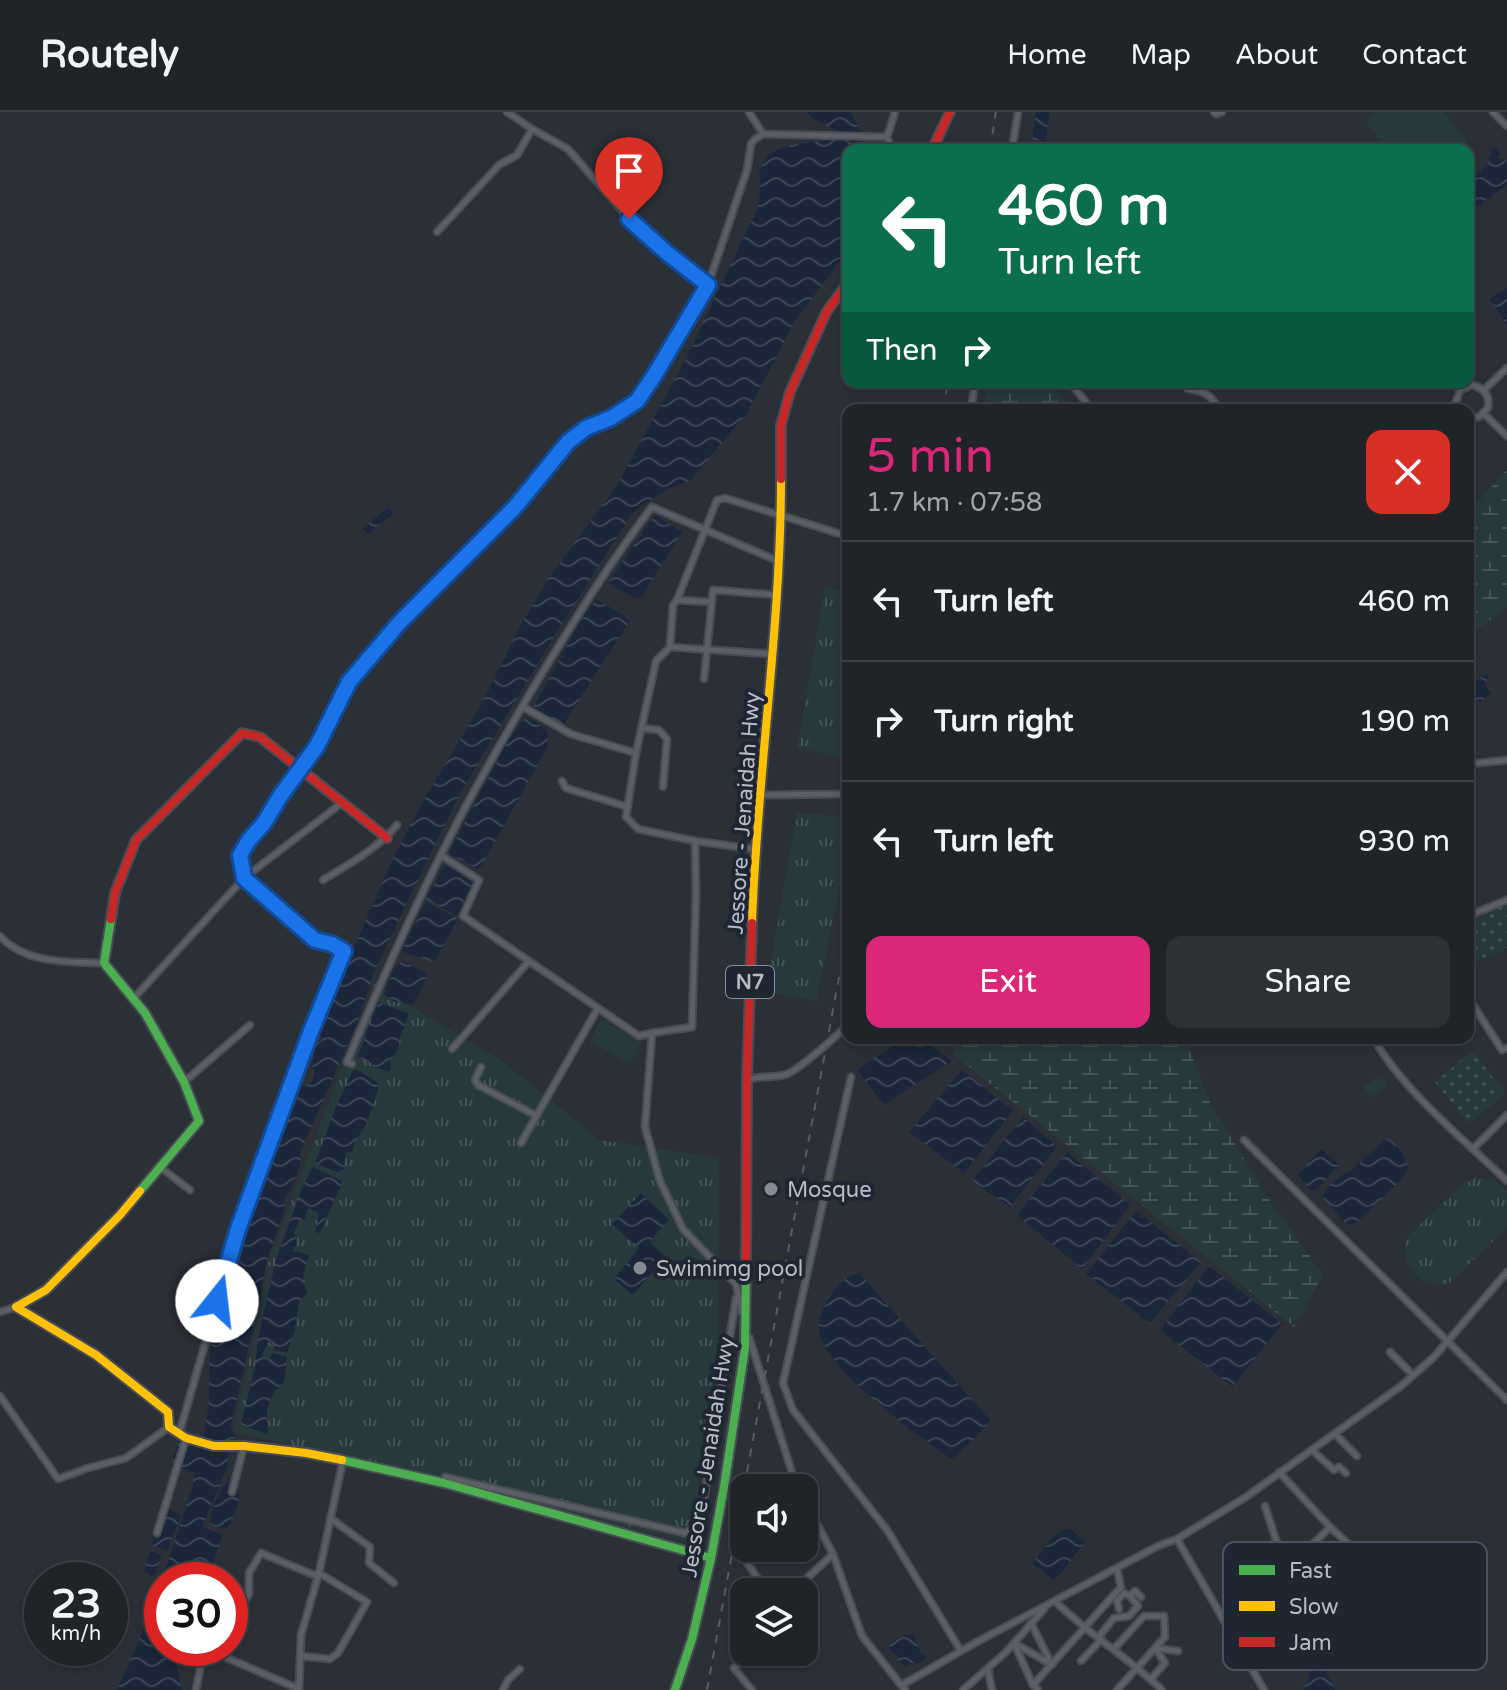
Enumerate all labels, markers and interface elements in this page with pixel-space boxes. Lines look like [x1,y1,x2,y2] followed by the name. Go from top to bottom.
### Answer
[40,32,179,78] text: Routely
[1007,38,1087,72] text: Home
[1131,38,1191,72] text: Map
[1235,38,1318,72] text: About
[1362,38,1467,72] text: Contact
[595,137,663,219] pin
[607,149,651,193] icon: arrive
[998,173,1169,240] text: 460 m
[866,176,970,280] icon: left
[998,241,1141,284] text: Turn left
[954,328,998,372] icon: right
[866,332,938,369] text: Then
[866,428,994,486] text: 5 min
[1366,430,1450,514] button: close
[866,487,1042,518] text: 1.7 km · 07:58
[866,579,910,623] icon: left
[934,583,1053,620] text: Turn left
[1358,583,1450,620] text: 460 m
[723,691,765,935] street label: Jessore - Jenaidah Hwy
[866,699,910,743] icon: right
[934,703,1074,740] text: Turn right
[1358,703,1450,740] text: 190 m
[866,819,910,863] icon: left
[934,823,1053,860] text: Turn left
[1358,823,1450,860] text: 930 m
[866,936,1150,1028] button: Exit
[1166,936,1450,1028] button: Share
[726,966,774,998] road number: N7
[787,1177,872,1203] place label: Mosque
[762,1180,780,1198] marker: Mosque
[656,1256,803,1282] place label: Swimimg pool
[175,1259,259,1343] position arrow
[631,1259,649,1277] marker: Swimimg pool
[676,1335,740,1579] street label: Jessore - Jenaidah Hwy
[730,1474,818,1666] map controls
[730,1474,818,1562] button: sound
[1223,1542,1487,1670] legend
[1289,1558,1332,1584] text: Fast
[144,1562,248,1666] speed limit sign: 30
[730,1578,818,1666] button: layers
[51,1580,101,1628] text: 23
[1289,1594,1339,1620] text: Slow
[51,1622,101,1646] text: km/h
[1289,1630,1332,1656] text: Jam

